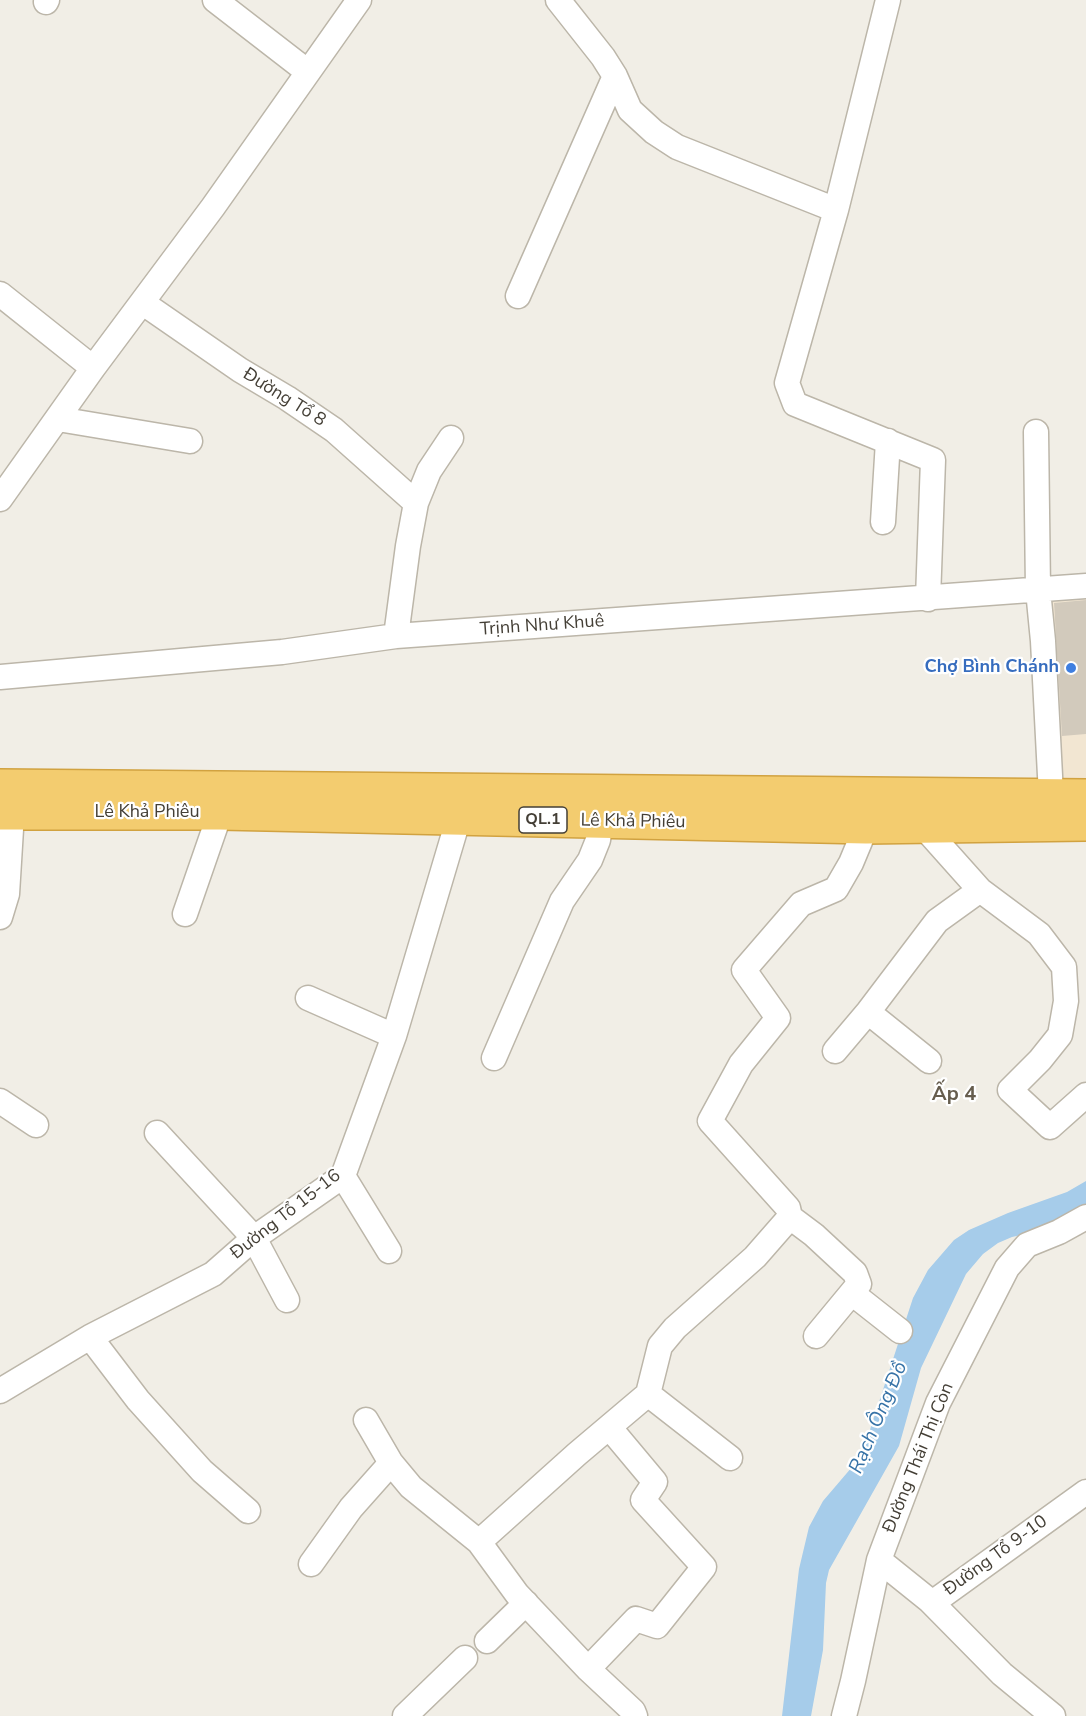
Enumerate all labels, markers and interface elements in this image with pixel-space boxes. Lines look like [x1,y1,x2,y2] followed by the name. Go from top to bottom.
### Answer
[239,364,329,432] street label: Đường Tổ 8
[479,611,605,641] street label: Trịnh Như Khuê
[924,657,1059,679] place label: Chợ Bình Chánh
[1064,661,1078,675] marker: Chợ Bình Chánh
[95,802,199,824] street label: Lê Khả Phiêu
[519,807,567,833] road number: QL.1
[580,810,686,834] street label: Lê Khả Phiêu
[932,1083,976,1107] district label: Ấp 4
[227,1165,345,1265] street label: Đường Tổ 15-16
[845,1358,913,1478] water label: Rạch Ông Đồ
[879,1380,959,1536] street label: Đường Thái Thị Còn
[940,1511,1052,1601] street label: Đường Tổ 9-10

